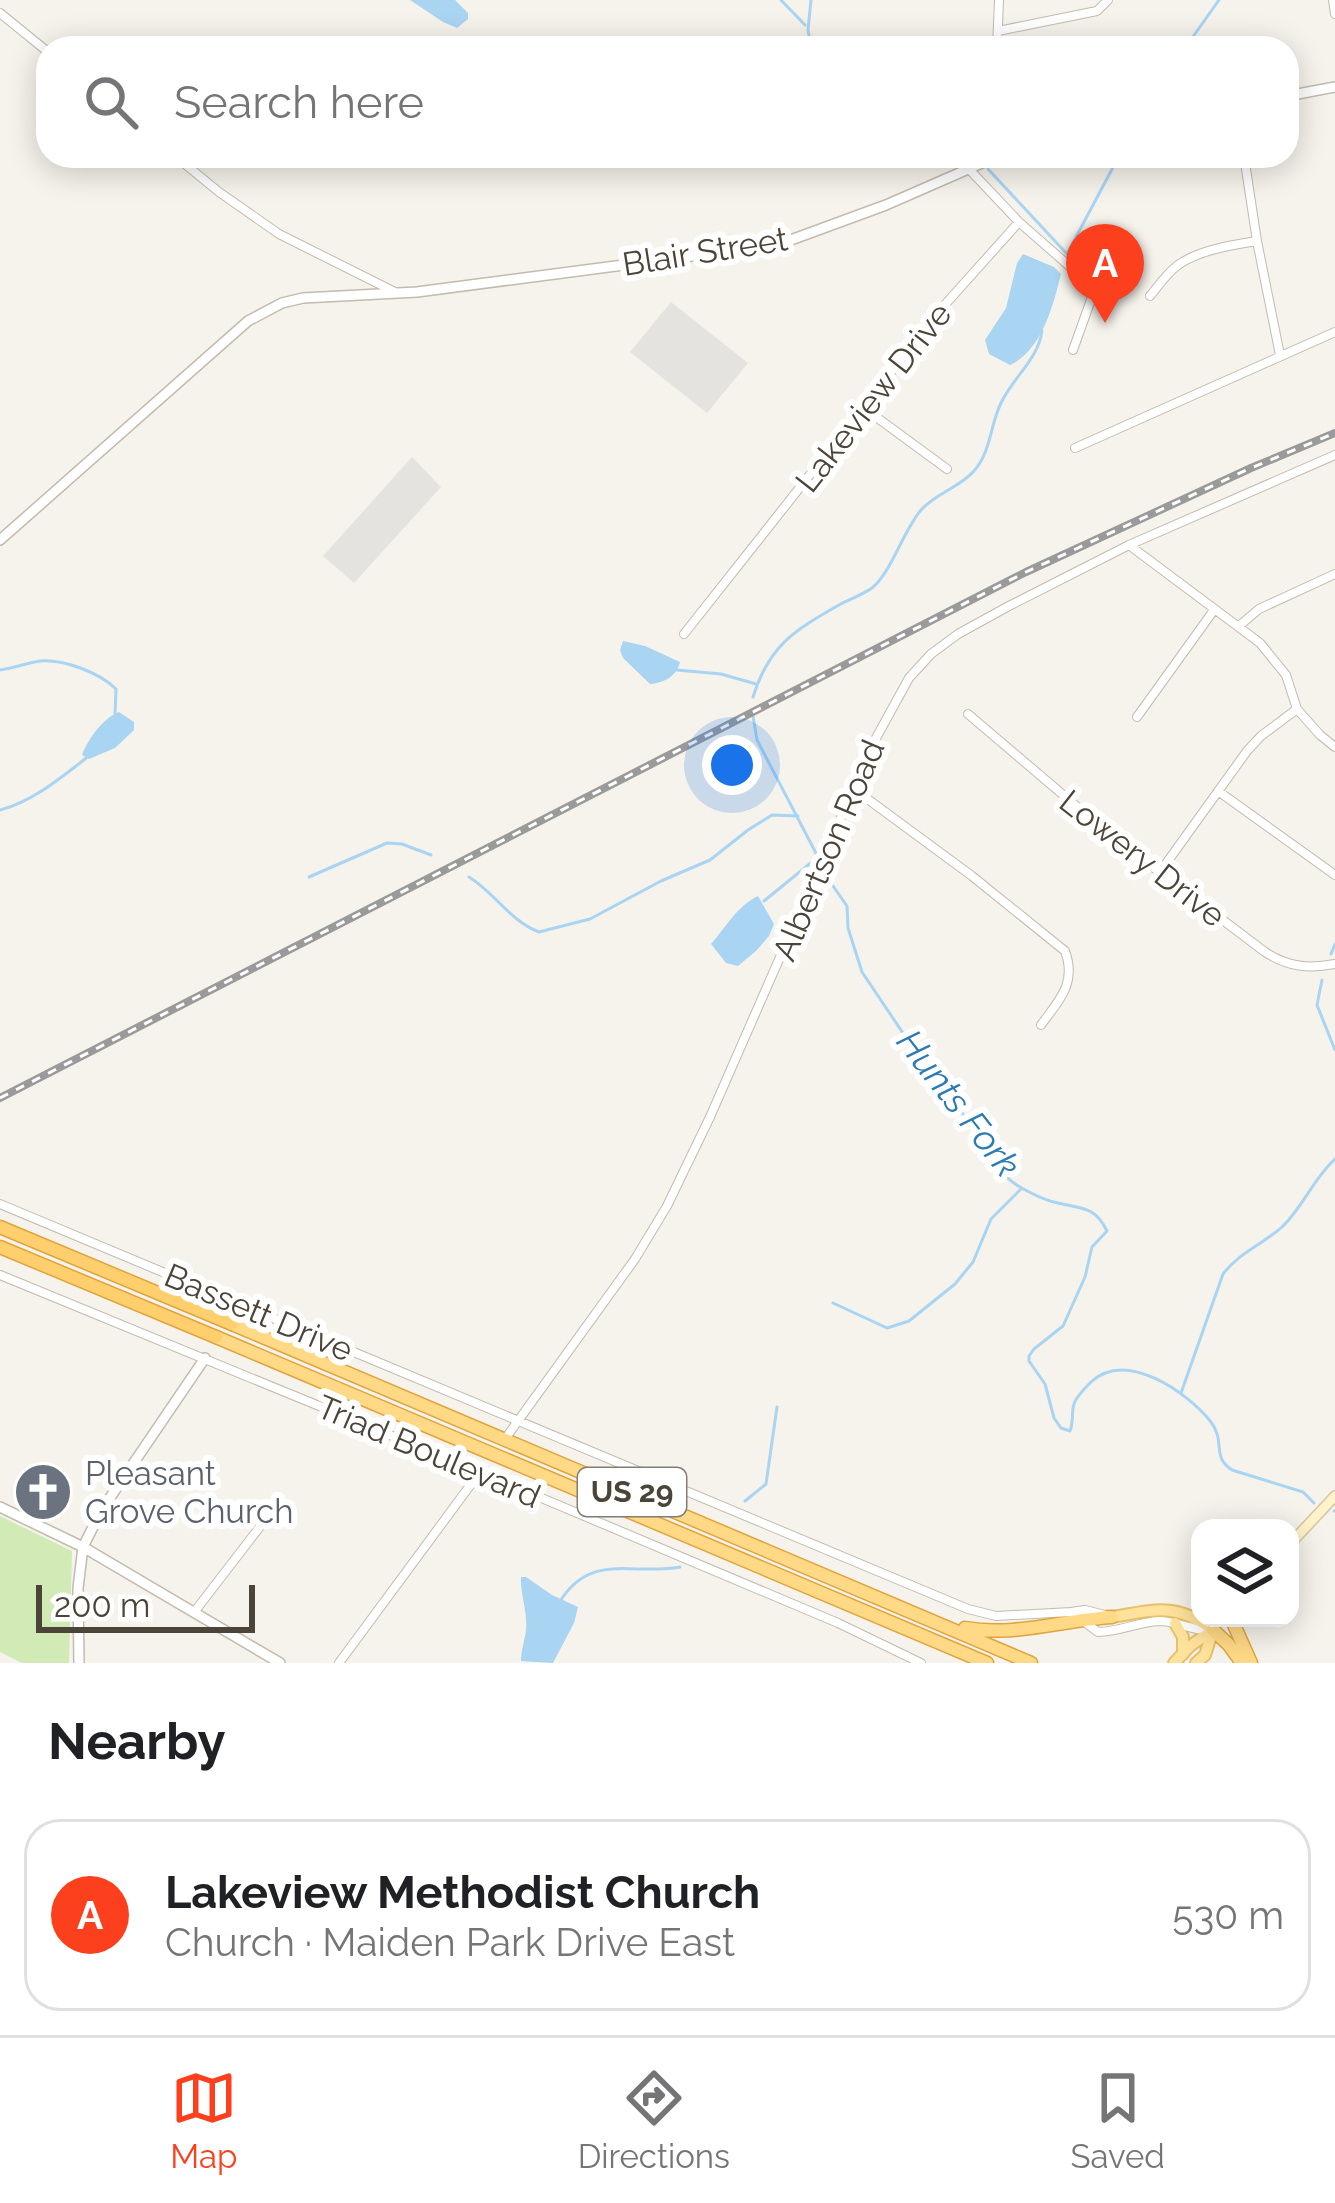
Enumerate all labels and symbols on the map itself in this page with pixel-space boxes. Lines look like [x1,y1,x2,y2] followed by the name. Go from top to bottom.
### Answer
[620,219,791,284] street label: Blair Street
[1066,224,1144,323] pin: A
[787,295,959,500] street label: Lakeview Drive
[764,734,893,966] street label: Albertson Road
[702,735,762,795] your location
[1052,782,1233,935] street label: Lowery Drive
[889,1021,1029,1185] water label: Hunts Fork
[159,1255,359,1370] street label: Bassett Drive
[311,1387,546,1516] street label: Triad Boulevard
[85,1454,293,1531] place label: Pleasant Grove Church
[12,1461,74,1523] church icon: Pleasant Grove Church
[578,1468,686,1516] road number: US 29
[36,1579,255,1632] scale bar

